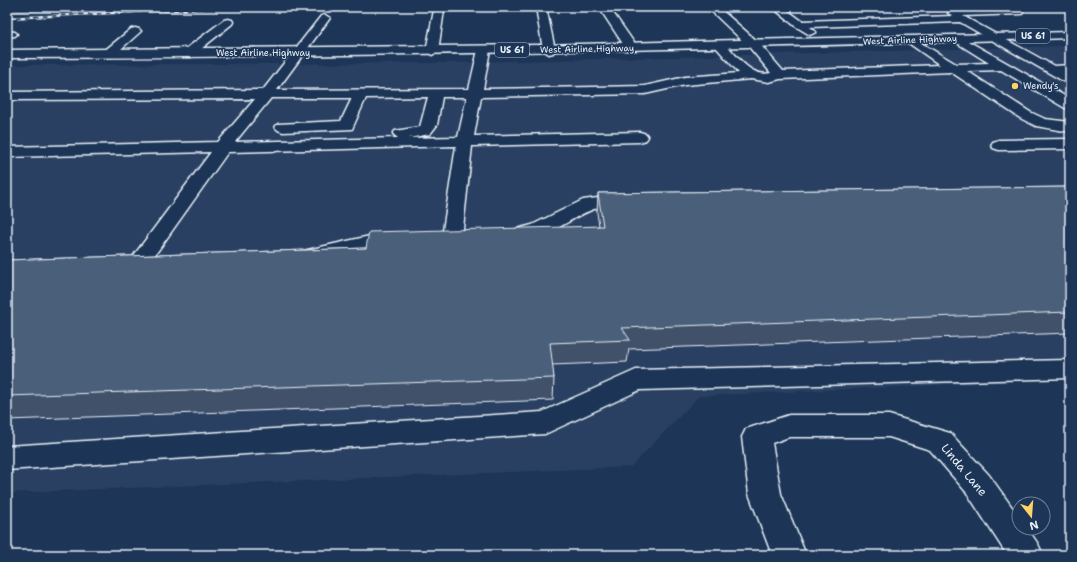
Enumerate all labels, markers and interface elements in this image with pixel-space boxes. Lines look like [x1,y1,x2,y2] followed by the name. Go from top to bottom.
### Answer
[1016,29,1050,43] road number: US 61
[863,32,957,48] street label: West Airline Highway
[540,42,634,56] street label: West Airline Highway
[495,43,529,57] road number: US 61
[216,47,310,59] street label: West Airline Highway
[1023,80,1058,92] place label: Wendy's
[1010,81,1020,91] marker: Wendy's
[937,440,991,500] street label: Linda Lane
[1011,496,1051,536] north arrow
[1027,517,1040,534] text: N

